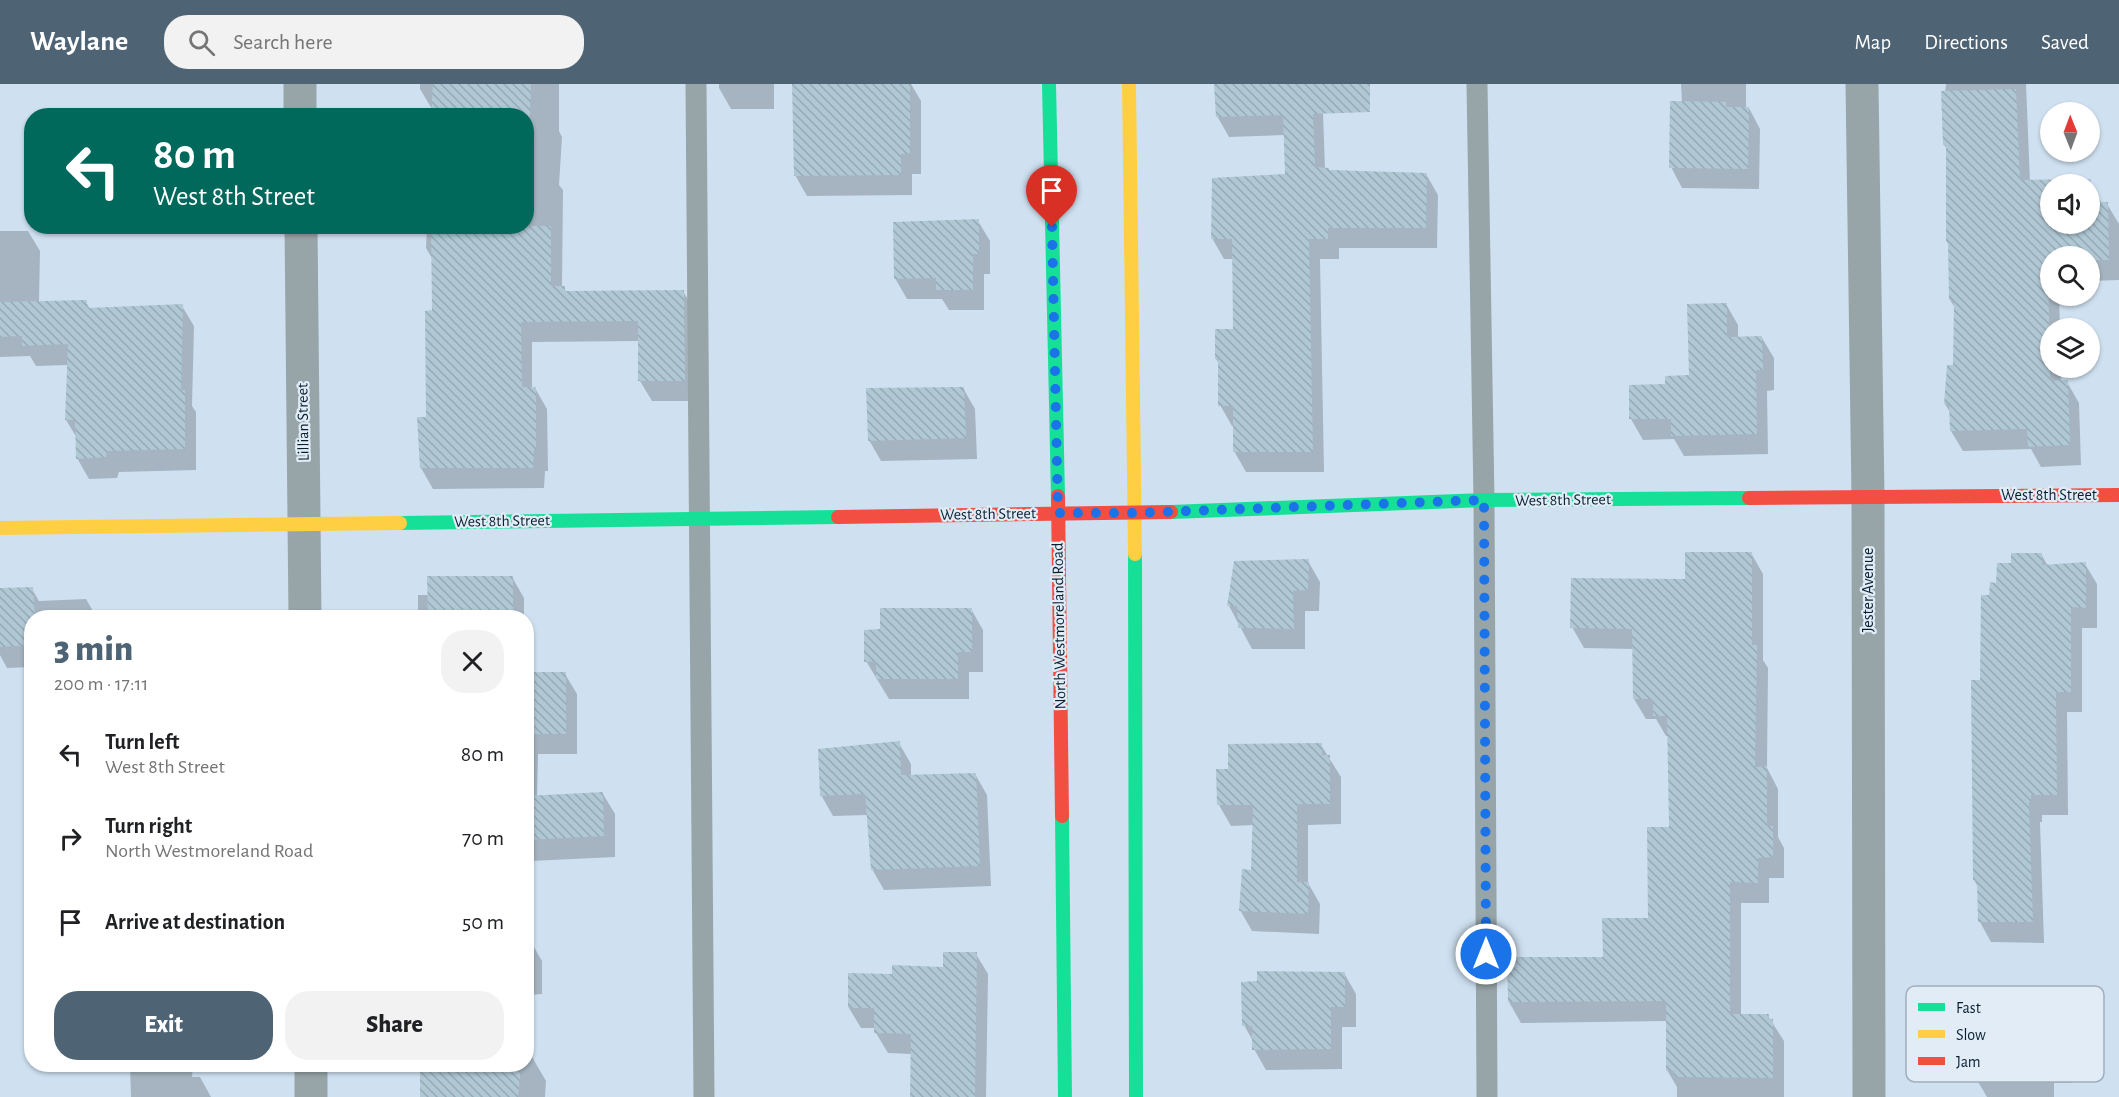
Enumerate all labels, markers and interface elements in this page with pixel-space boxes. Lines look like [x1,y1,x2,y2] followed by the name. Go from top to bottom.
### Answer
[164,15,584,69] search box
[185,26,218,59] icon: search
[30,28,128,56] text: Waylane
[233,31,333,53] text: Search here
[1855,32,1891,53] text: Map
[1924,32,2008,53] text: Directions
[2041,32,2089,53] text: Saved
[2040,102,2100,162] north arrow
[2040,102,2100,378] map controls
[54,132,132,210] icon: left
[153,134,236,176] text: 80 m
[1026,165,1077,227] pin
[1035,174,1068,207] icon: arrive
[2040,174,2100,234] button: sound
[153,183,315,210] text: West 8th Street
[2040,246,2100,306] button: search
[2040,318,2100,378] button: layers
[294,383,312,461] street label: Lillian Street
[2001,487,2097,503] street label: West 8th Street
[1515,491,1611,509] street label: West 8th Street
[940,505,1036,523] street label: West 8th Street
[454,512,550,530] street label: West 8th Street
[1050,542,1068,710] street label: North Westmoreland Road
[1860,548,1876,632] street label: Jester Avenue
[441,630,504,693] button: close
[54,631,133,667] text: 3 min
[54,674,148,694] text: 200 m · 17:11
[105,731,179,753] text: Turn left
[54,738,87,771] icon: left
[461,743,504,765] text: 80 m
[105,757,225,777] text: West 8th Street
[105,815,192,837] text: Turn right
[54,822,87,855] icon: right
[462,827,504,849] text: 70 m
[105,841,313,861] text: North Westmoreland Road
[54,906,87,939] icon: arrive
[105,911,285,933] text: Arrive at destination
[462,911,504,933] text: 50 m
[1454,922,1518,986] position arrow
[1906,986,2104,1082] legend
[54,991,273,1060] button: Exit
[285,991,504,1060] button: Share
[1956,1000,1981,1016] text: Fast
[1956,1027,1986,1043] text: Slow
[1956,1054,1981,1070] text: Jam

